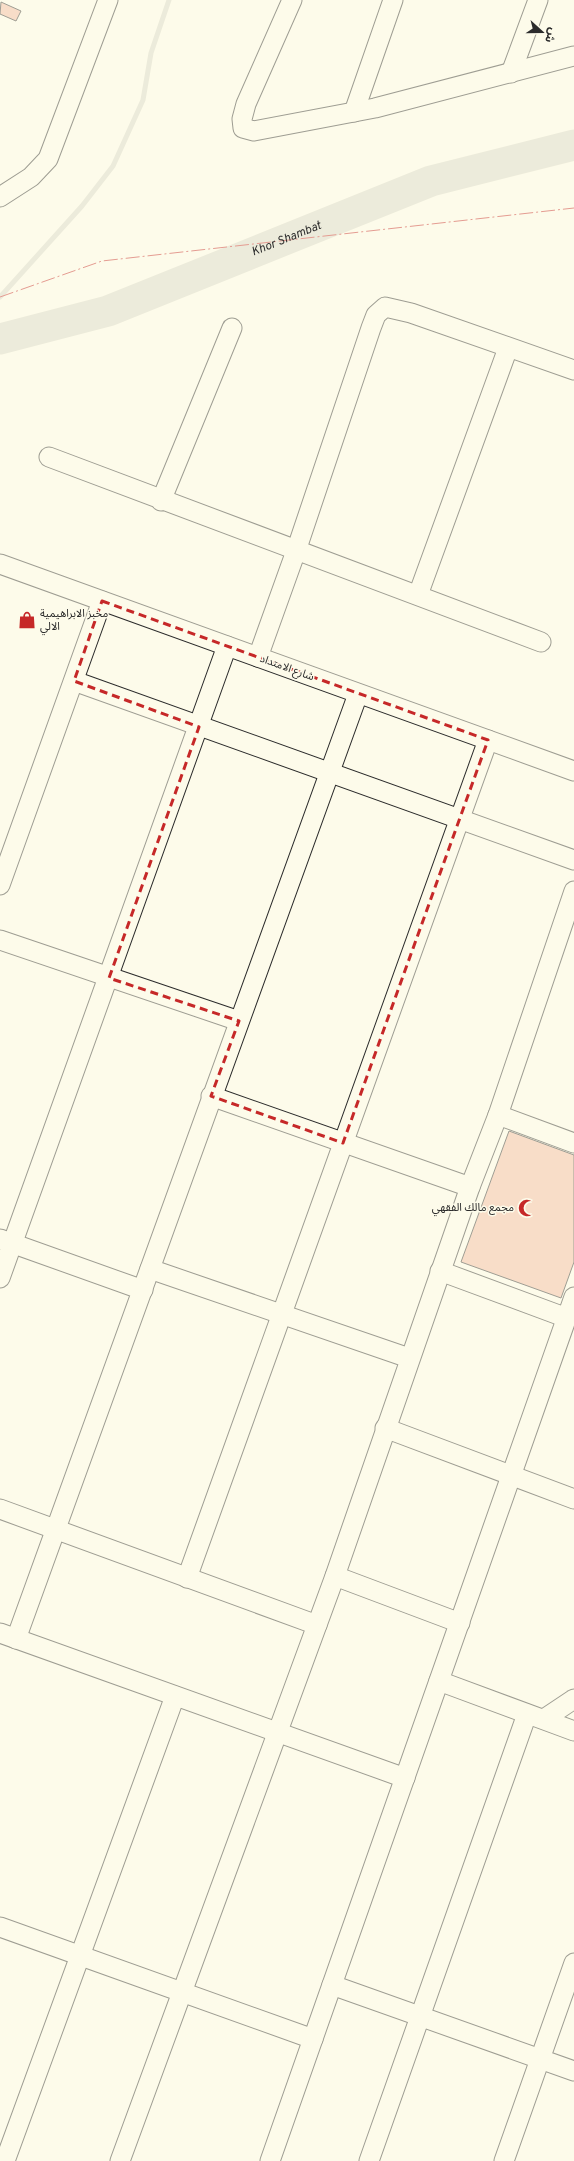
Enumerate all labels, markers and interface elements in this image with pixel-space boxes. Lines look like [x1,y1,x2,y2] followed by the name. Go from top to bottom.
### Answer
[522,12,562,52] north arrow
[541,26,560,45] text: ش
[249,218,325,260] water label: Khor Shambat
[40,607,109,636] place label: مخبز الابراهيمية الالي
[17,610,37,630] shop icon: مخبز الابراهيمية الالي
[258,652,316,684] street label: شارع الامتداد
[517,1198,537,1218] mosque icon: مجمع مالك الفقهي
[432,1201,514,1217] place label: مجمع مالك الفقهي

